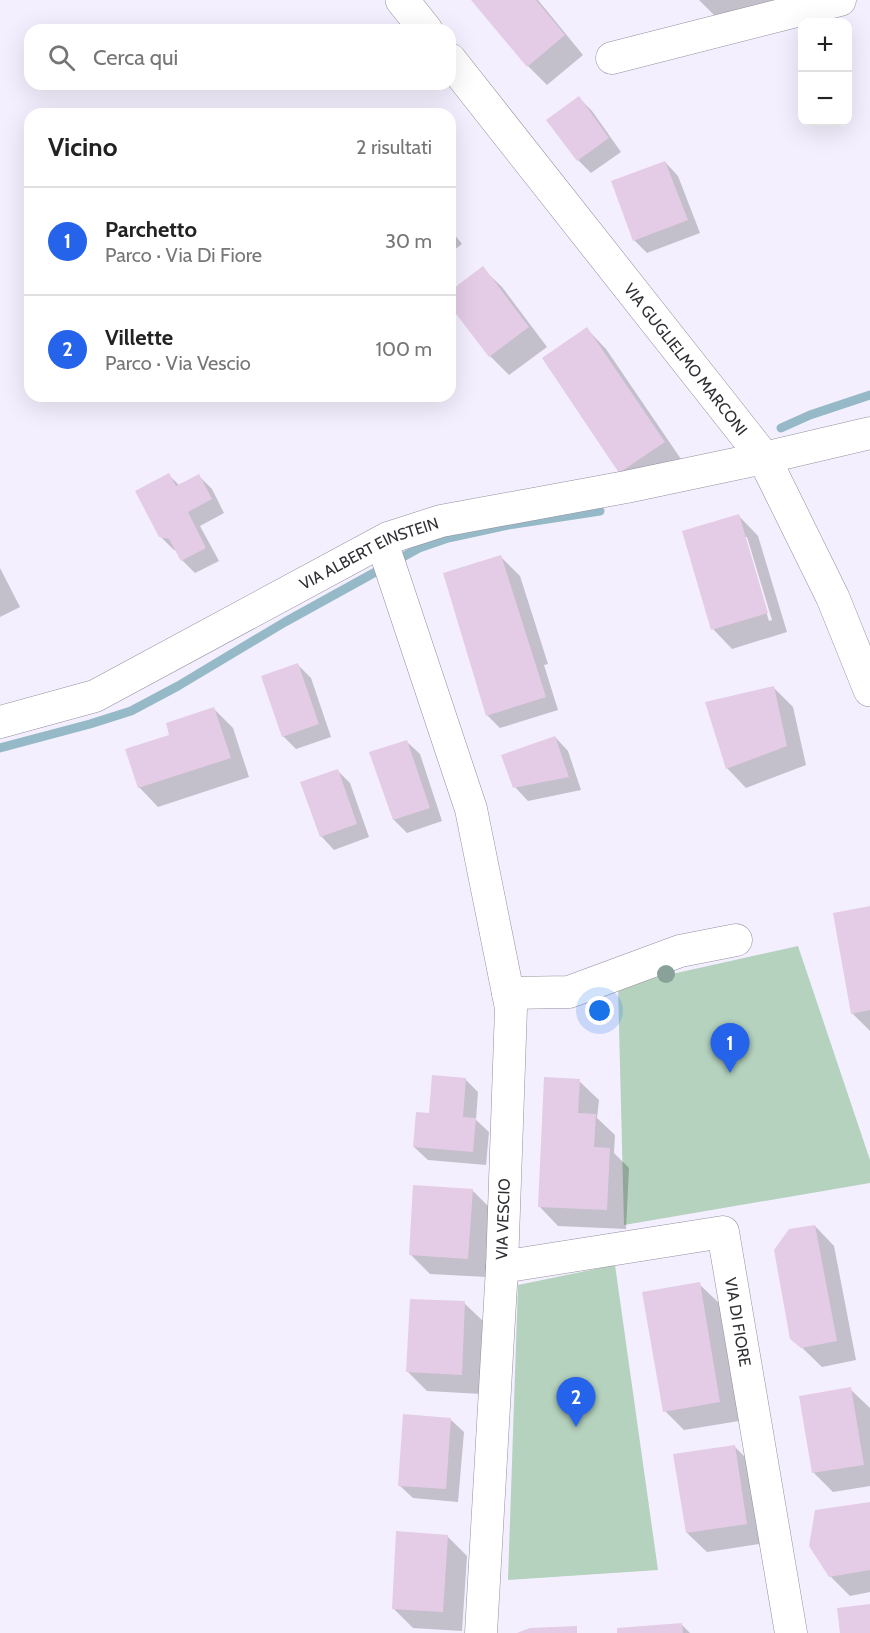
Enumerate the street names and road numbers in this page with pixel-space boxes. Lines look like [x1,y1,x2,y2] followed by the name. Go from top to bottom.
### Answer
[620,279,752,439] street label: VIA GUGLIELMO MARCONI
[296,513,441,593] street label: VIA ALBERT EINSTEIN
[492,1178,514,1260] street label: VIA VESCIO
[721,1276,755,1368] street label: VIA DI FIORE

